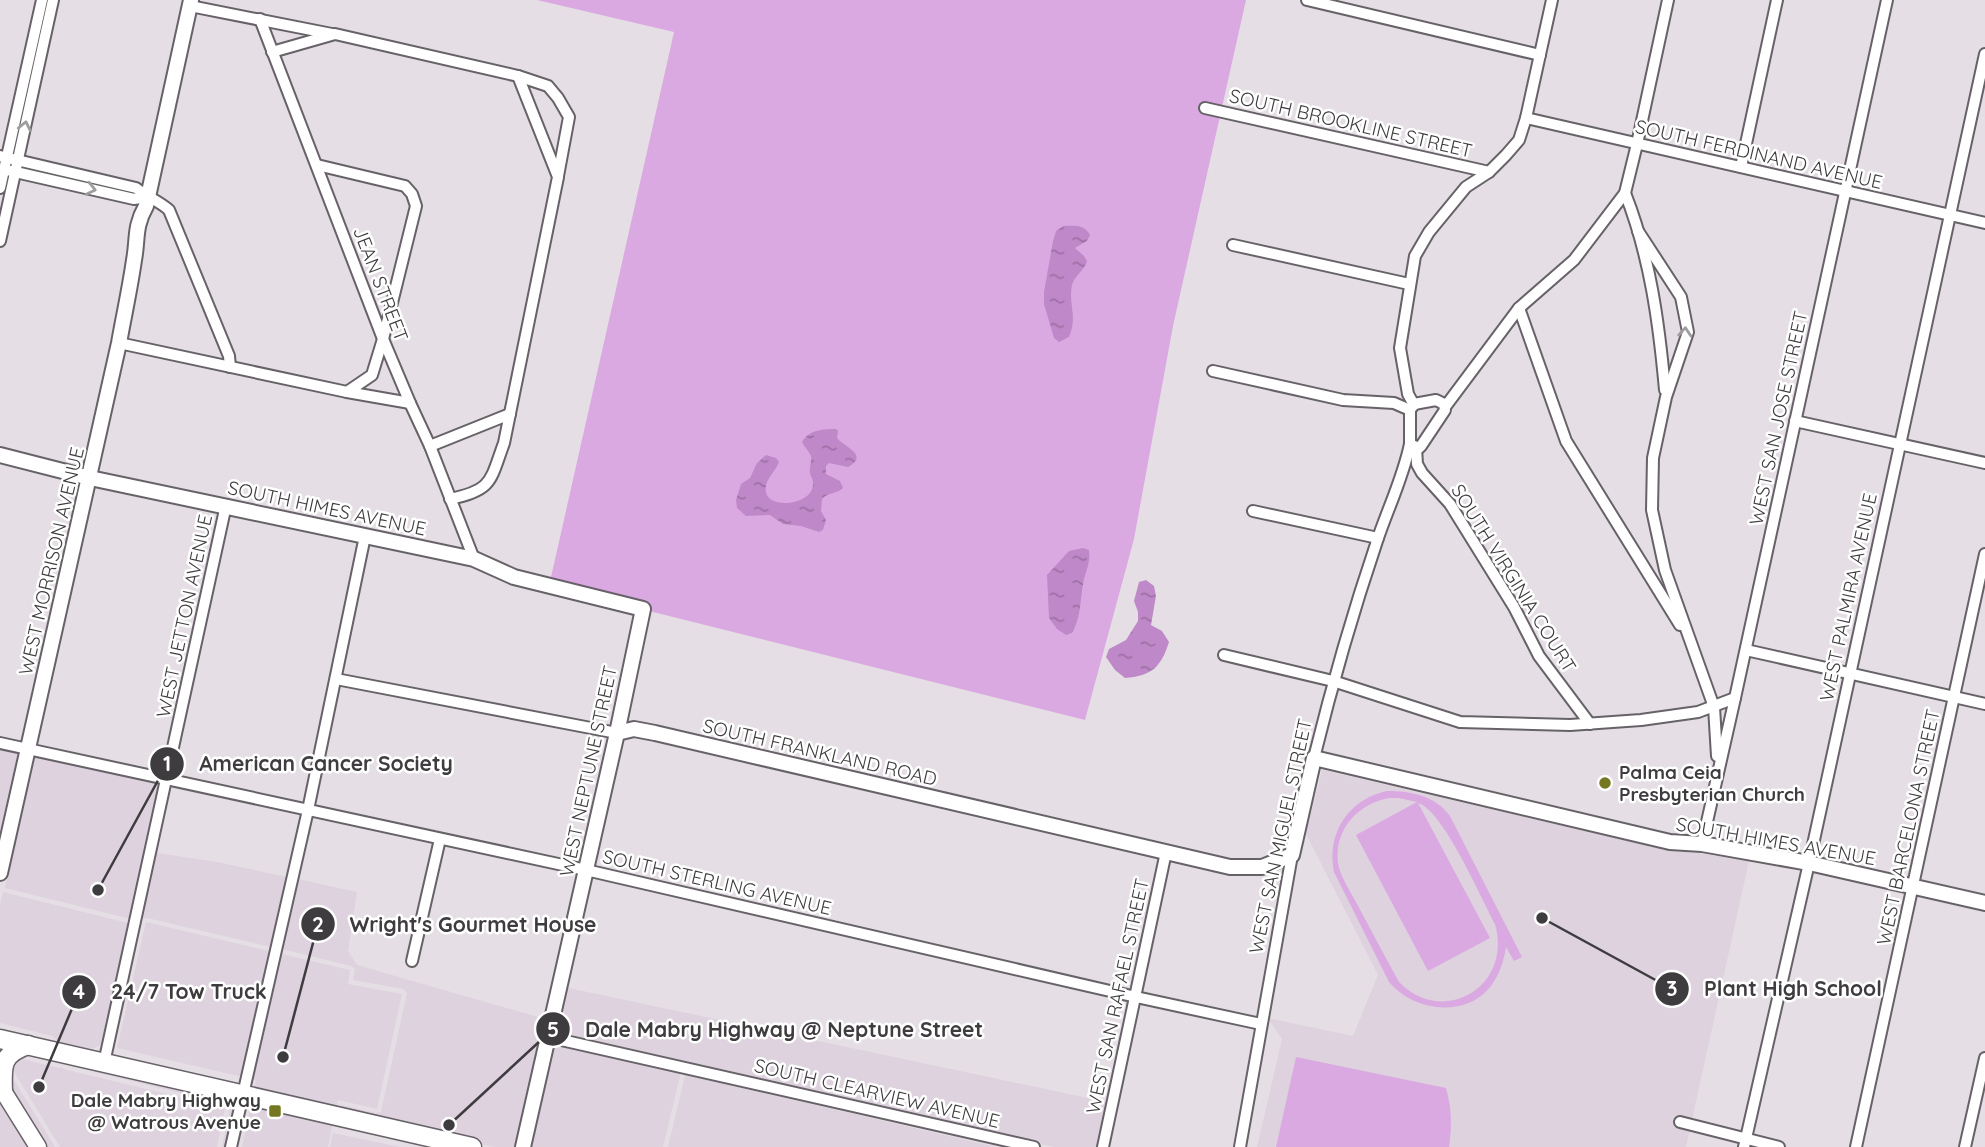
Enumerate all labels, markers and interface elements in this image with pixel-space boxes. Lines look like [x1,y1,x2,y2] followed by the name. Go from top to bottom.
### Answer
[1227,83,1475,163] street label: SOUTH BROOKLINE STREET
[1633,114,1885,194] street label: SOUTH FERDINAND AVENUE
[17,120,32,132] one-way arrow
[84,181,96,196] one-way arrow
[348,223,414,345] street label: JEAN STREET
[1744,309,1812,527] street label: WEST SAN JOSE STREET
[1677,326,1692,337] one-way arrow
[13,445,89,677] street label: WEST MORRISON AVENUE
[226,475,428,541] street label: SOUTH HIMES AVENUE
[1446,479,1582,677] street label: SOUTH VIRGINIA COURT
[1814,491,1882,703] street label: WEST PALMIRA AVENUE
[151,512,217,720] street label: WEST JETTON AVENUE
[554,663,622,879] street label: WEST NEPTUNE STREET
[1871,707,1945,947] street label: WEST BARCELONA STREET
[701,713,939,791] street label: SOUTH FRANKLAND ROAD
[1243,716,1317,956] street label: WEST SAN MIGUEL STREET
[150,743,467,785] callout: American Cancer Society
[163,750,171,776] text: 1
[199,750,453,776] text: American Cancer Society
[1619,760,1805,806] place label: Palma Ceia Presbyterian Church
[1597,775,1613,791] marker: Palma Ceia Presbyterian Church
[1674,812,1878,870] street label: SOUTH HIMES AVENUE
[600,844,834,920] street label: SOUTH STERLING AVENUE
[1080,876,1154,1116] street label: WEST SAN RAFAEL STREET
[301,903,610,945] callout: Wright's Gourmet House
[312,911,324,937] text: 2
[350,911,596,937] text: Wright's Gourmet House
[1655,968,1895,1010] callout: Plant High School
[62,971,280,1013] callout: 24/7 Tow Truck
[1666,975,1678,1001] text: 3
[1704,975,1882,1001] text: Plant High School
[73,978,85,1004] text: 4
[111,978,267,1004] text: 24/7 Tow Truck
[536,1008,997,1050] callout: Dale Mabry Highway @ Neptune Street
[547,1016,559,1042] text: 5
[585,1016,983,1042] text: Dale Mabry Highway @ Neptune Street
[752,1053,1002,1133] street label: SOUTH CLEARVIEW AVENUE
[71,1088,261,1134] place label: Dale Mabry Highway @ Watrous Avenue
[267,1103,283,1119] marker: Dale Mabry Highway @ Watrous Avenue

